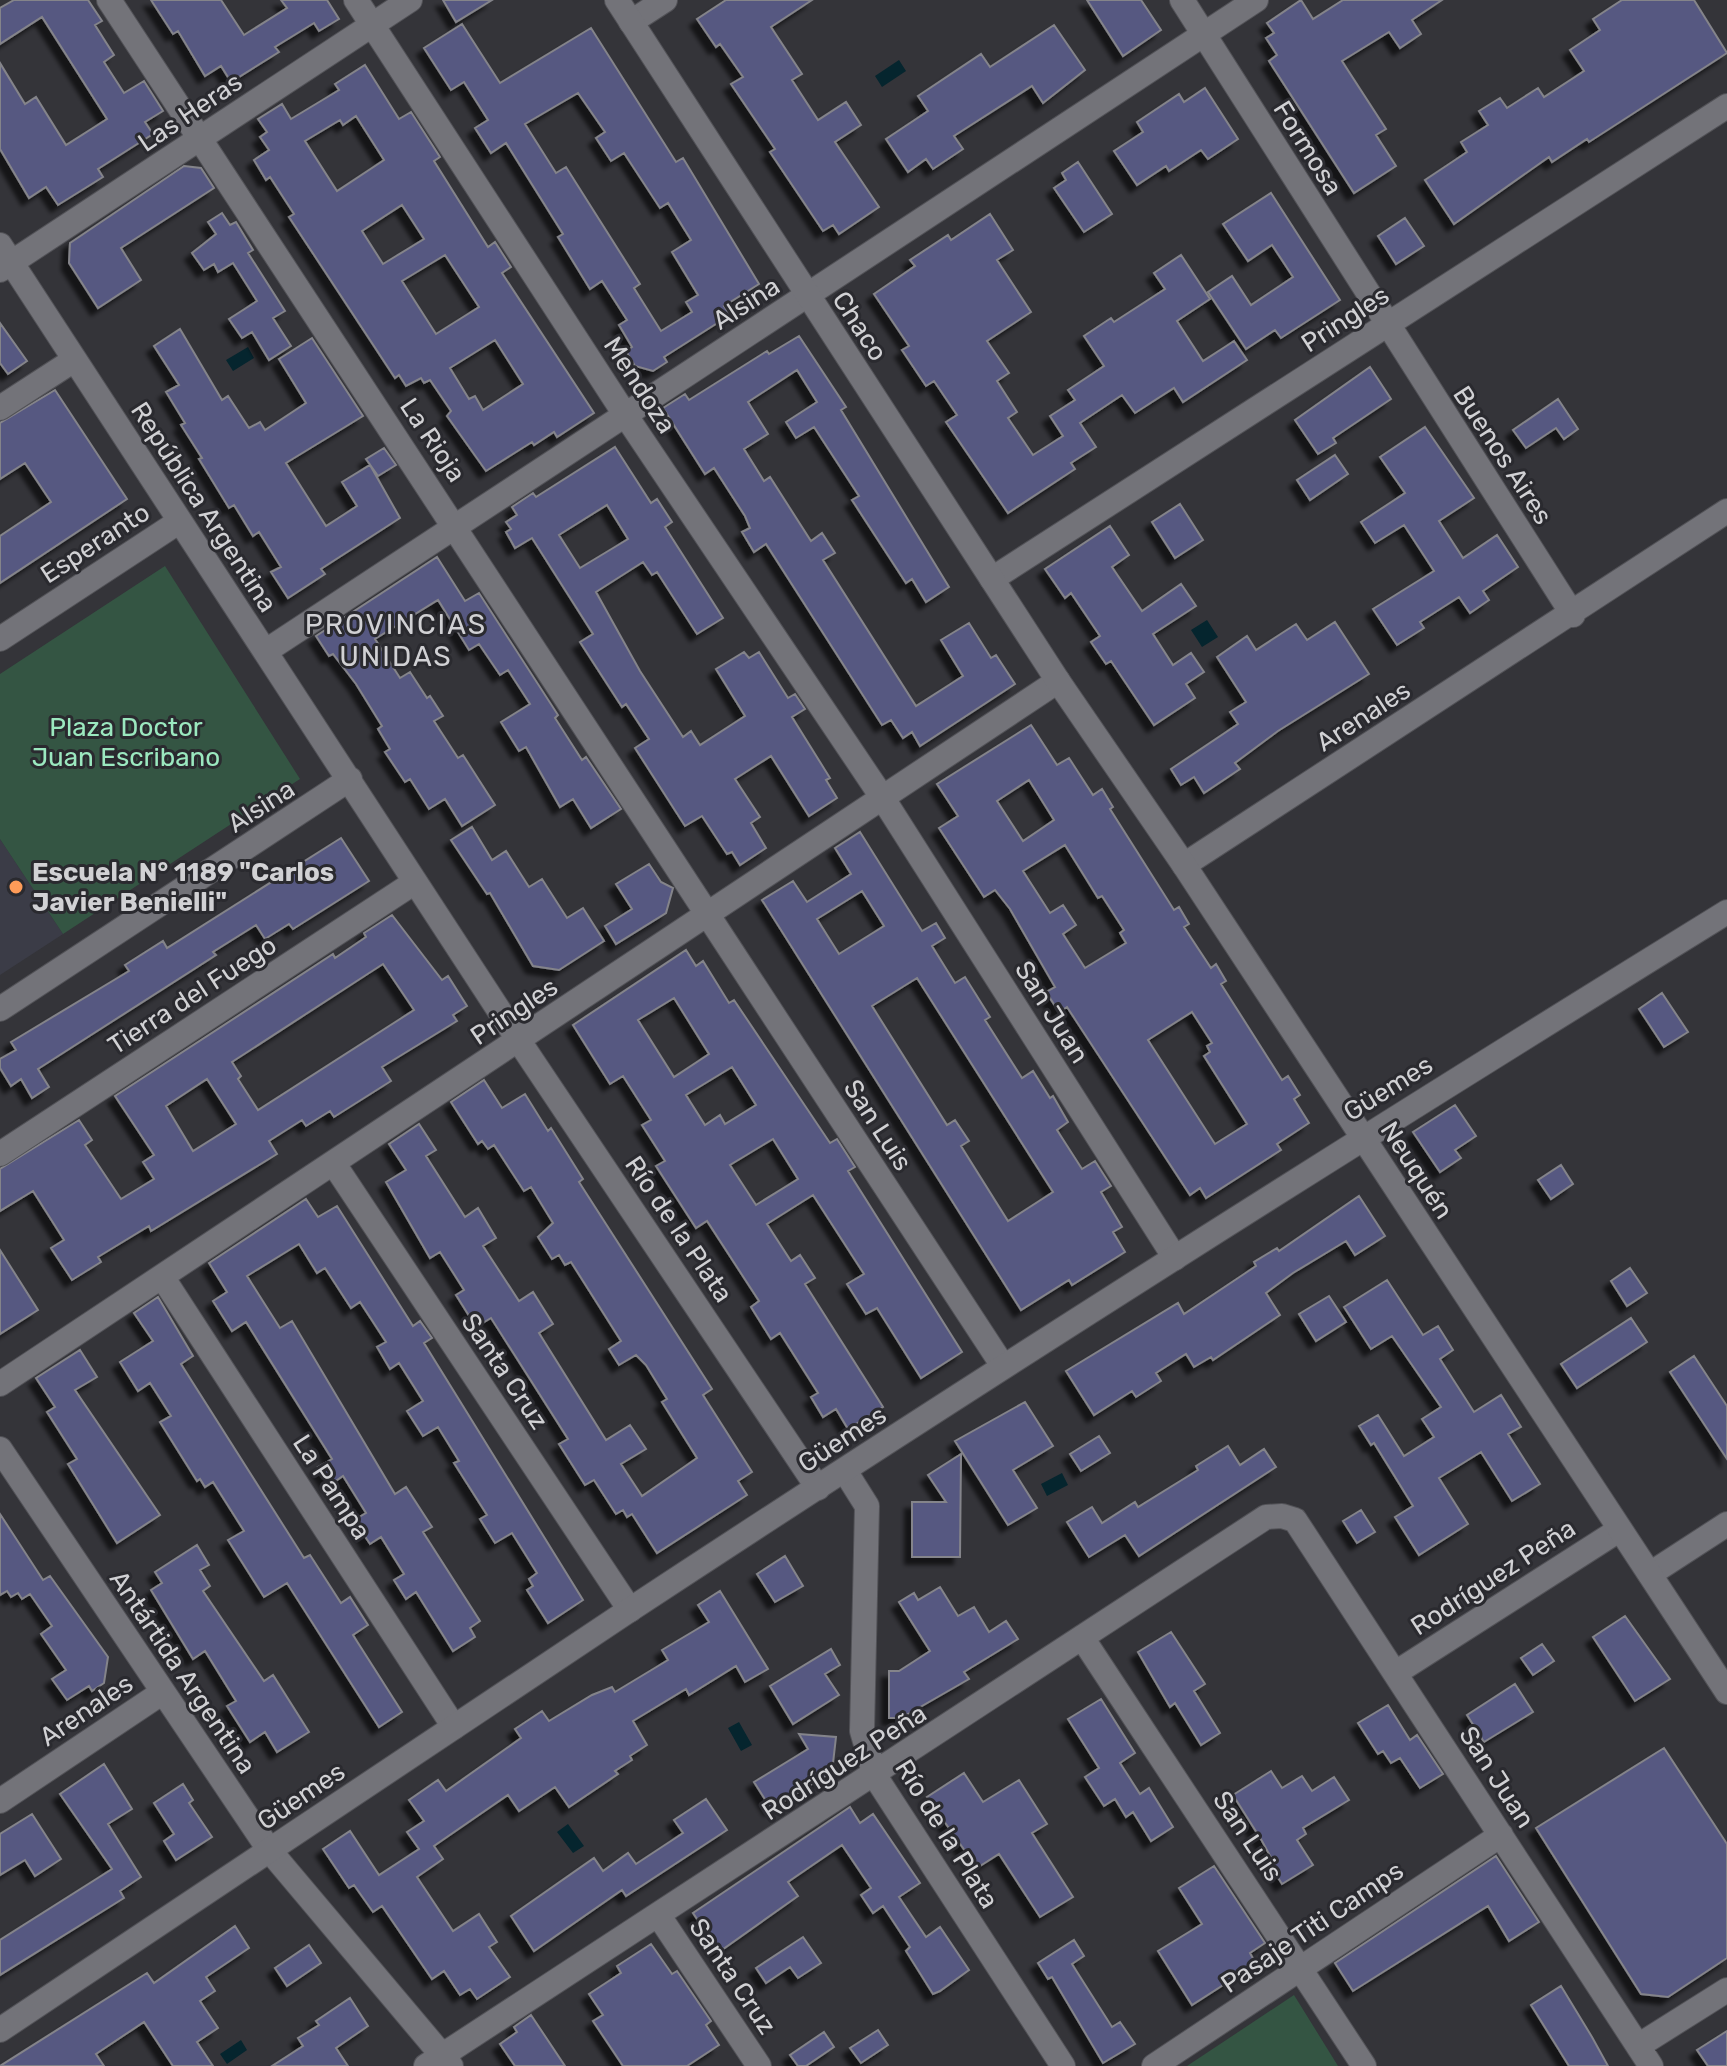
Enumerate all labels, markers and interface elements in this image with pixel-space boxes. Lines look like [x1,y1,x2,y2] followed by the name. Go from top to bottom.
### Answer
[132,66,248,159] street label: Las Heras
[1267,95,1349,201] street label: Formosa
[707,270,785,336] street label: Alsina
[1296,280,1395,359] street label: Pringles
[826,286,893,367] street label: Chaco
[597,331,682,439] street label: Mendoza
[1446,380,1559,530] street label: Buenos Aires
[393,392,472,488] street label: La Rioja
[124,396,283,618] street label: República Argentina
[35,497,156,590] street label: Esperanto
[305,608,487,673] district label: PROVINCIAS UNIDAS
[1310,675,1416,758] street label: Arenales
[32,712,220,773] park label: Plaza Doctor Juan Escribano
[222,773,300,839] street label: Alsina
[32,857,334,918] place label: Escuela N° 1189 "Carlos Javier Benielli"
[7,878,25,896] marker: Escuela N° 1189 "Carlos Javier Benielli"
[102,929,282,1061] street label: Tierra del Fuego
[1008,955,1095,1069] street label: San Juan
[465,971,564,1052] street label: Pringles
[1338,1049,1438,1128] street label: Güemes
[837,1074,918,1177] street label: San Luis
[1374,1116,1459,1225] street label: Neuquén
[618,1150,739,1308] street label: Río de la Plata
[455,1307,555,1435] street label: Santa Cruz
[792,1399,892,1479] street label: Güemes
[286,1429,377,1546] street label: La Pampa
[1405,1513,1581,1642] street label: Rodríguez Peña
[103,1565,262,1780] street label: Antártida Argentina
[34,1668,139,1753] street label: Arenales
[756,1698,932,1827] street label: Rodríguez Peña
[1452,1721,1541,1834] street label: San Juan
[888,1754,1005,1914] street label: Río de la Plata
[252,1756,351,1837] street label: Güemes
[1206,1785,1289,1887] street label: San Luis
[1215,1855,1409,2000] street label: Pasaje Titi Camps
[683,1912,783,2040] street label: Santa Cruz

